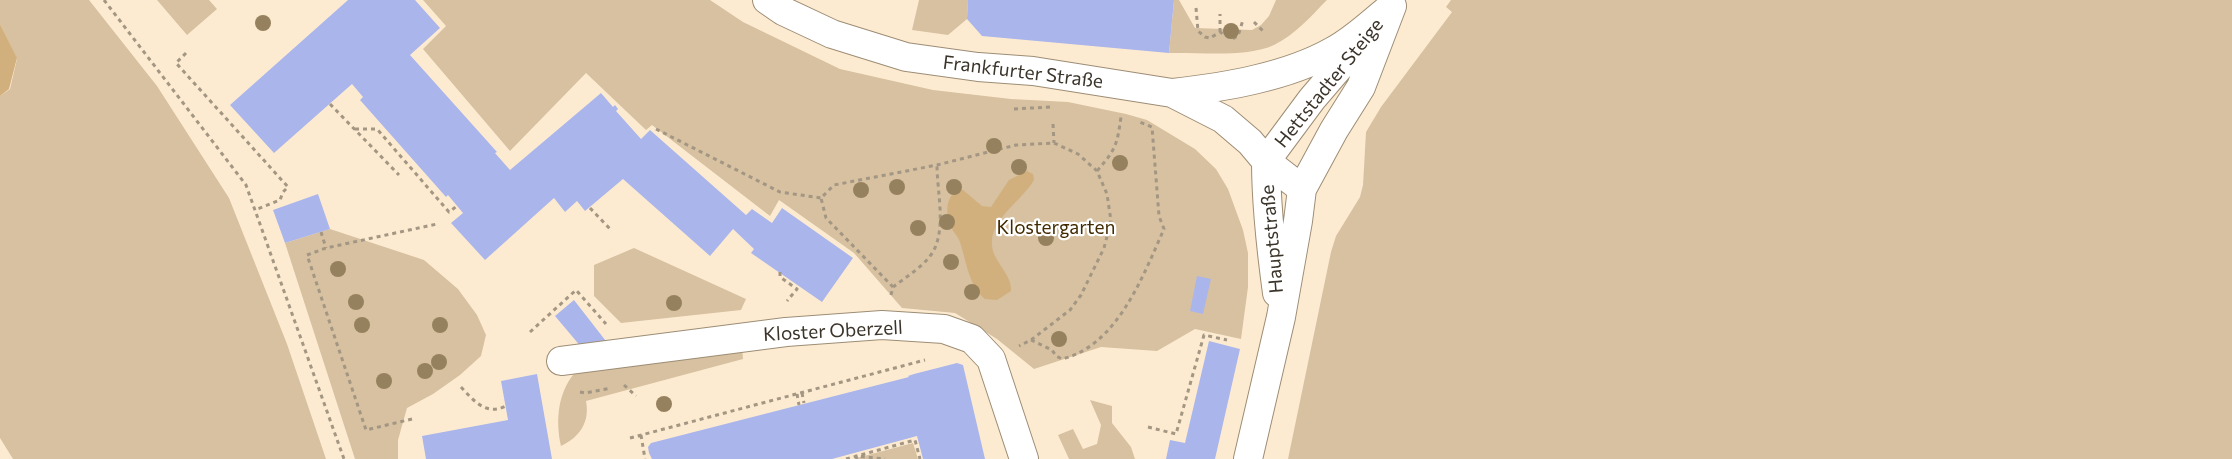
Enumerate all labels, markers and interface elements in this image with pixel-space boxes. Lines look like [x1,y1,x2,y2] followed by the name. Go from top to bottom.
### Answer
[1270,14,1388,152] street label: Hettstadter Steige
[942,51,1104,93] street label: Frankfurter Straße
[1256,184,1288,294] street label: Hauptstraße
[997,217,1115,239] park label: Klostergarten
[763,316,903,346] street label: Kloster Oberzell

